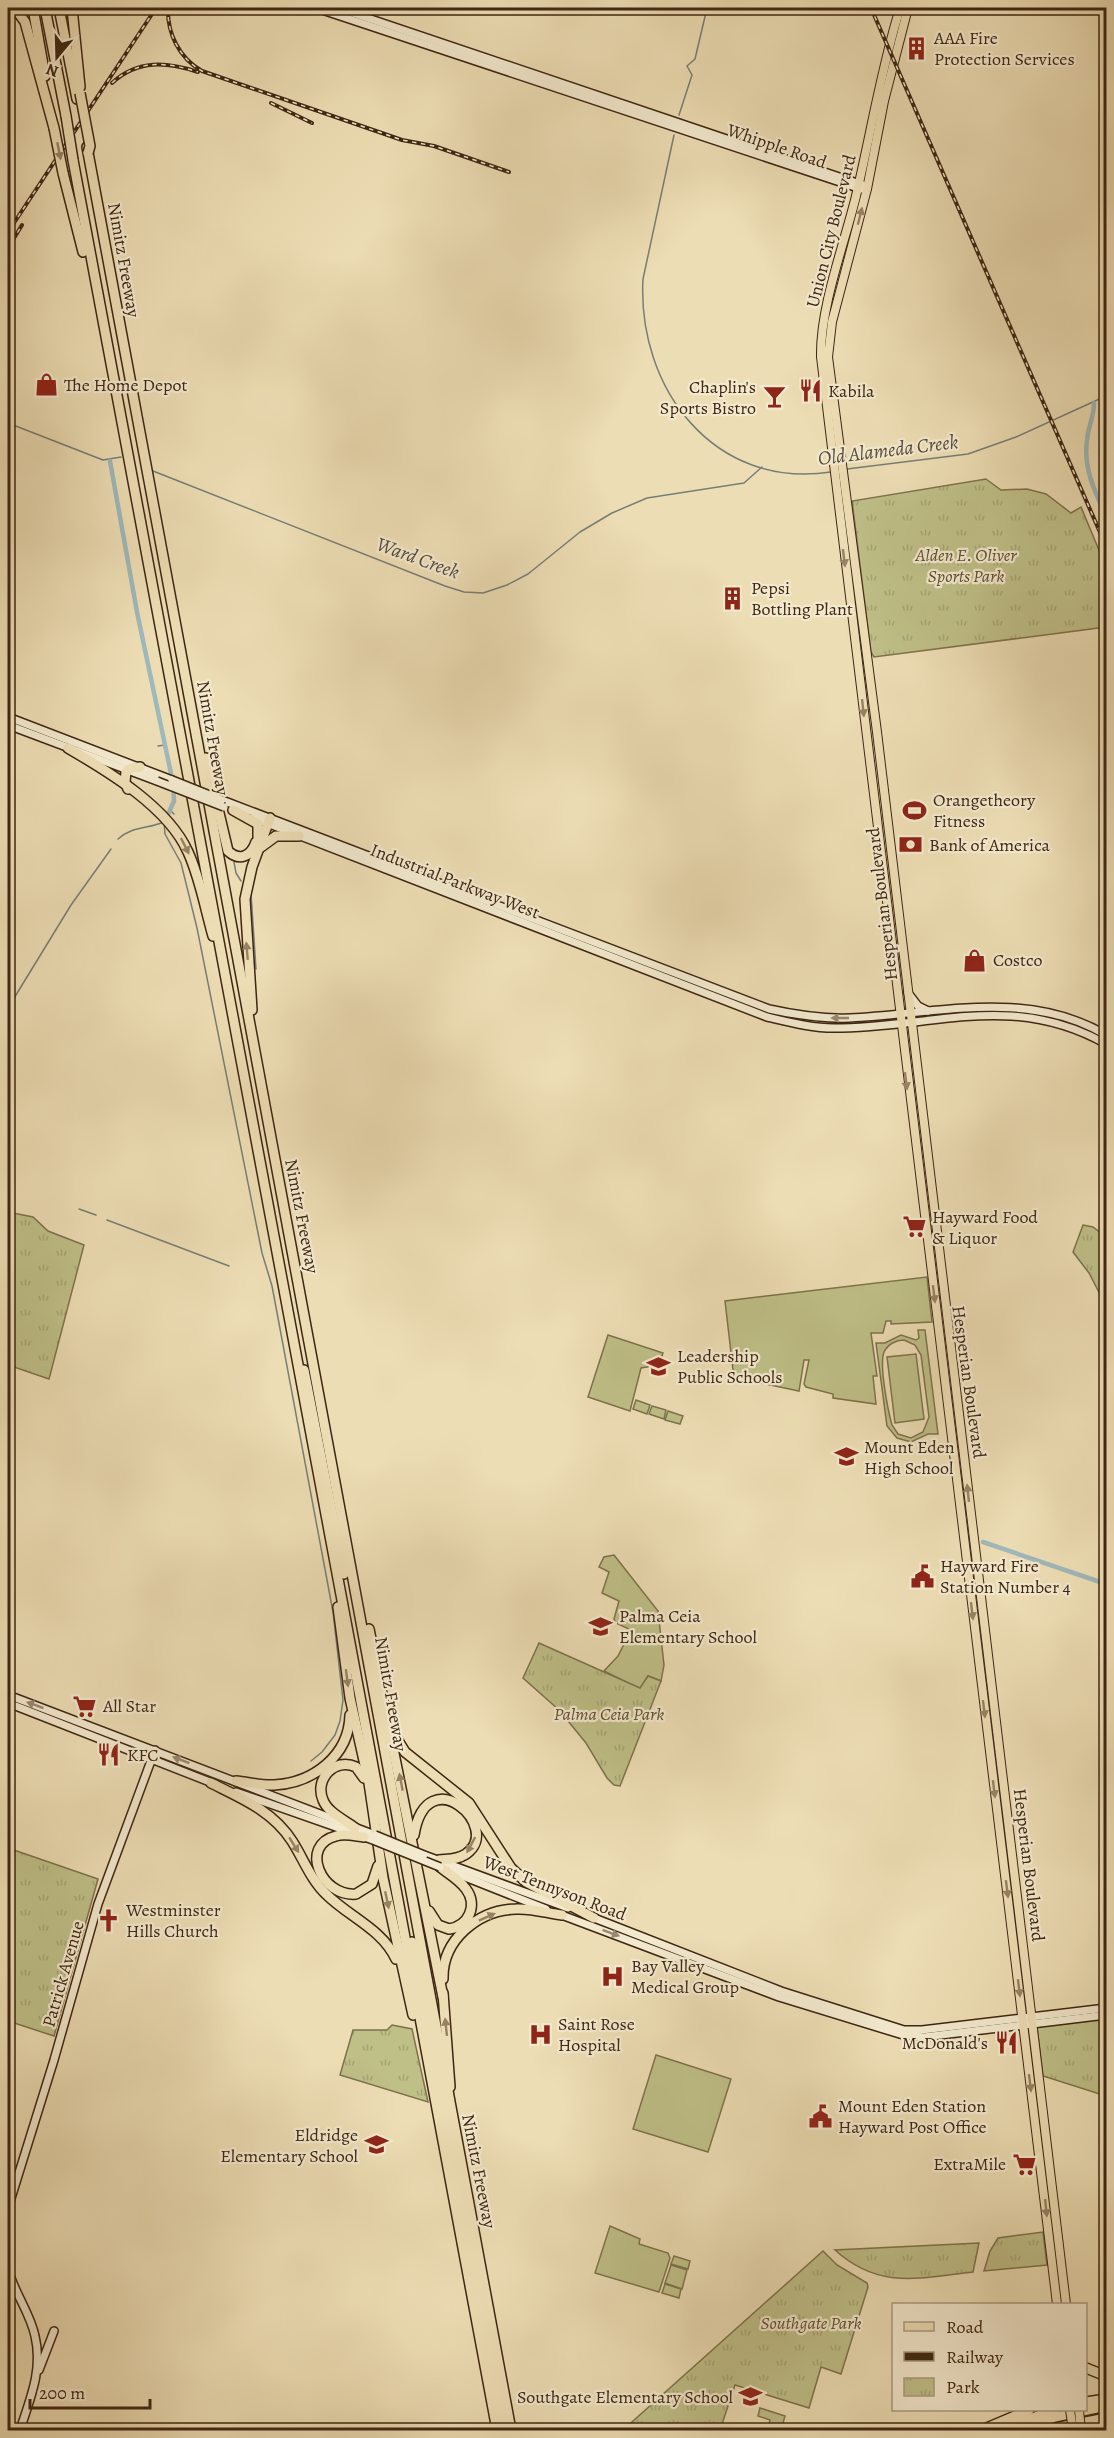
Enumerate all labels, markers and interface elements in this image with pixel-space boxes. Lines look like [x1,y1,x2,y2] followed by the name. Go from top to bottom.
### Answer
[933,26,1075,71] place label: AAA Fire Protection Services
[27,27,87,87] north arrow
[903,35,929,61] building icon: AAA Fire Protection Services
[43,58,62,83] text: N
[723,117,830,174] street label: Whipple Road
[55,141,64,160] one-way arrow
[800,152,862,310] street label: Union City Boulevard
[102,201,146,320] street label: Nimitz Freeway
[856,207,866,225] one-way arrow
[33,372,59,398] shop icon: The Home Depot
[64,373,187,397] place label: The Home Depot
[660,375,756,420] place label: Chaplin's Sports Bistro
[797,378,823,404] restaurant icon: Kabila
[828,379,875,403] place label: Kabila
[761,384,787,410] bar icon: Chaplin's Sports Bistro
[816,428,960,472] water label: Old Alameda Creek
[373,531,463,586] water label: Ward Creek
[915,543,1017,588] park label: Alden E. Oliver Sports Park
[840,548,849,567] one-way arrow
[751,576,853,621] place label: Pepsi Bottling Plant
[720,585,746,611] building icon: Pepsi Bottling Plant
[191,679,235,798] street label: Nimitz Freeway
[858,698,868,717] one-way arrow
[933,788,1036,833] place label: Orangetheory Fitness
[902,797,928,823] sports icon: Orangetheory Fitness
[861,826,903,982] street label: Hesperian Boulevard
[898,832,924,858] bank icon: Bank of America
[929,833,1051,857] place label: Bank of America
[181,838,190,855] one-way arrow
[367,838,543,924] street label: Industrial Parkway West
[242,942,252,961] one-way arrow
[962,947,988,973] shop icon: Costco
[993,948,1042,972] place label: Costco
[831,1013,850,1023] one-way arrow
[902,1072,911,1091] one-way arrow
[279,1157,325,1276] street label: Nimitz Freeway
[932,1205,1038,1250] place label: Hayward Food & Liquor
[901,1214,927,1240] supermarket icon: Hayward Food & Liquor
[929,1284,939,1303] one-way arrow
[946,1304,992,1460] street label: Hesperian Boulevard
[677,1344,782,1389] place label: Leadership Public Schools
[646,1353,672,1379] school or university icon: Leadership Public Schools
[864,1435,955,1480] place label: Mount Eden High School
[833,1444,859,1470] school or university icon: Mount Eden High School
[963,1484,973,1503] one-way arrow
[940,1554,1071,1599] place label: Hayward Fire Station Number 4
[909,1563,935,1589] public building icon: Hayward Fire Station Number 4
[968,1601,977,1620] one-way arrow
[619,1604,757,1649] place label: Palma Ceia Elementary School
[588,1613,614,1639] school or university icon: Palma Ceia Elementary School
[369,1635,413,1754] street label: Nimitz Freeway
[343,1668,352,1687] one-way arrow
[72,1693,98,1719] supermarket icon: All Star
[102,1694,156,1718] place label: All Star
[26,1699,44,1709] one-way arrow
[980,1700,989,1719] one-way arrow
[554,1702,664,1726] park label: Palma Ceia Park
[96,1742,122,1768] restaurant icon: KFC
[127,1743,159,1767] place label: KFC
[171,1755,189,1765] one-way arrow
[396,1773,405,1792] one-way arrow
[990,1780,999,1799] one-way arrow
[1008,1787,1050,1943] street label: Hesperian Boulevard
[466,1836,476,1854] one-way arrow
[289,1837,300,1853] one-way arrow
[479,1849,630,1926] street label: West Tennyson Road
[1002,1880,1012,1899] one-way arrow
[383,1891,392,1910] one-way arrow
[125,1898,221,1943] place label: Westminster Hills Church
[95,1907,121,1933] church icon: Westminster Hills Church
[479,1912,496,1921] one-way arrow
[36,1918,90,2030] street label: Patrick Avenue
[602,1929,620,1939] one-way arrow
[631,1954,739,1999] place label: Bay Valley Medical Group
[600,1963,626,1989] hospital icon: Bay Valley Medical Group
[1015,1979,1024,1998] one-way arrow
[558,2012,635,2057] place label: Saint Rose Hospital
[441,2017,451,2036] one-way arrow
[527,2021,553,2047] hospital icon: Saint Rose Hospital
[993,2030,1019,2056] restaurant icon: McDonald's
[902,2031,988,2055] place label: McDonald's
[1026,2073,1035,2092] one-way arrow
[838,2094,987,2139] place label: Mount Eden Station Hayward Post Office
[807,2103,833,2129] public building icon: Mount Eden Station Hayward Post Office
[456,2112,502,2231] street label: Nimitz Freeway
[220,2123,359,2168] place label: Eldridge Elementary School
[363,2132,389,2158] school or university icon: Eldridge Elementary School
[1011,2151,1037,2177] supermarket icon: ExtraMile
[933,2152,1006,2176] place label: ExtraMile
[1041,2199,1051,2218] one-way arrow
[892,2303,1087,2411] legend
[761,2311,861,2335] park label: Southgate Park
[946,2315,984,2339] text: Road
[946,2345,1004,2369] text: Railway
[30,2372,150,2410] scale bar
[946,2375,980,2399] text: Park
[39,2381,85,2405] text: 200 m
[738,2384,764,2410] school or university icon: Southgate Elementary School
[517,2385,734,2409] place label: Southgate Elementary School

